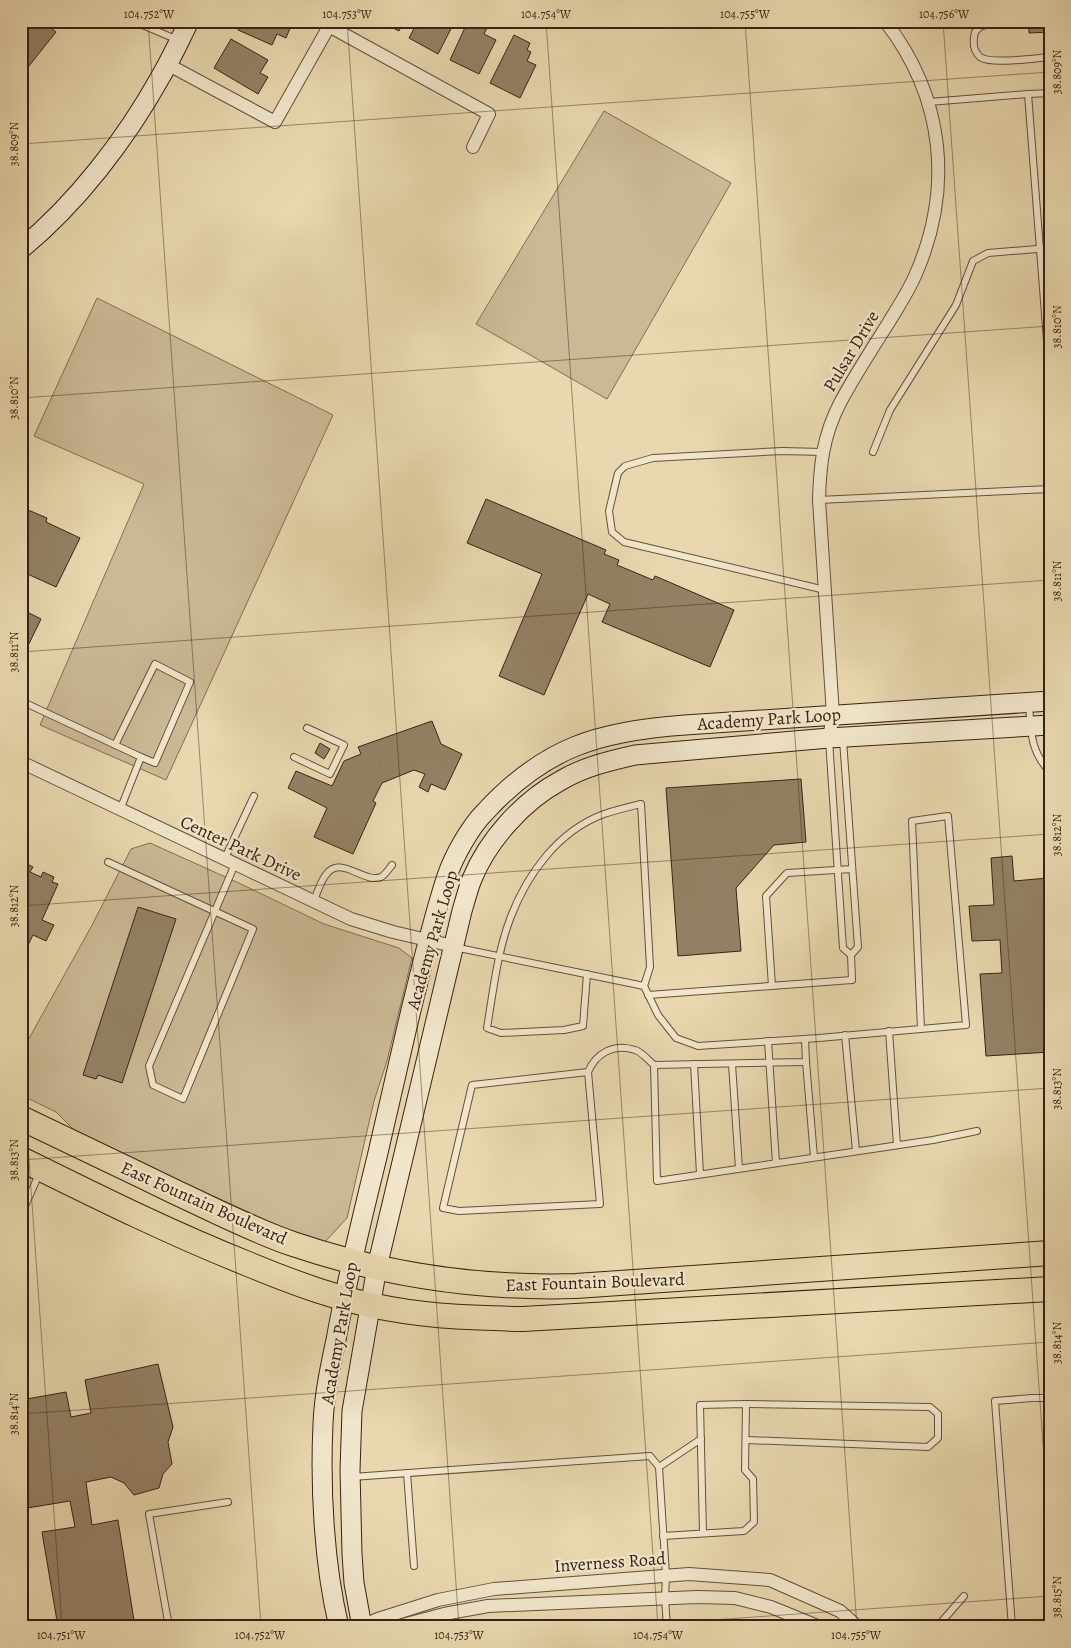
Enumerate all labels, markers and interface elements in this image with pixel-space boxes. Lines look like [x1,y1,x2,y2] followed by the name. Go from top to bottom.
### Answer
[124,6,175,22] text: 104.752°W
[322,6,373,22] text: 104.753°W
[521,6,572,22] text: 104.754°W
[720,6,771,22] text: 104.755°W
[919,6,970,22] text: 104.756°W
[1049,49,1065,94] text: 38.809°N
[6,121,22,166] text: 38.809°N
[1049,305,1065,349] text: 38.810°N
[817,306,885,396] street label: Pulsar Drive
[6,376,22,420] text: 38.810°N
[1049,560,1065,601] text: 38.811°N
[6,631,22,672] text: 38.811°N
[695,702,842,736] street label: Academy Park Loop
[177,809,305,887] street label: Center Park Drive
[1049,813,1065,856] text: 38.812°N
[400,868,463,1013] street label: Academy Park Loop
[6,884,22,927] text: 38.812°N
[1049,1068,1065,1110] text: 38.813°N
[6,1139,22,1181] text: 38.813°N
[117,1156,291,1251] street label: East Fountain Boulevard
[315,1260,363,1407] street label: Academy Park Loop
[505,1267,685,1297] street label: East Fountain Boulevard
[1049,1322,1065,1364] text: 38.814°N
[6,1393,22,1435] text: 38.814°N
[553,1546,667,1578] street label: Inverness Road
[1049,1576,1065,1618] text: 38.815°N
[37,1627,86,1643] text: 104.751°W
[235,1627,286,1643] text: 104.752°W
[434,1627,485,1643] text: 104.753°W
[633,1627,684,1643] text: 104.754°W
[831,1627,882,1643] text: 104.755°W

